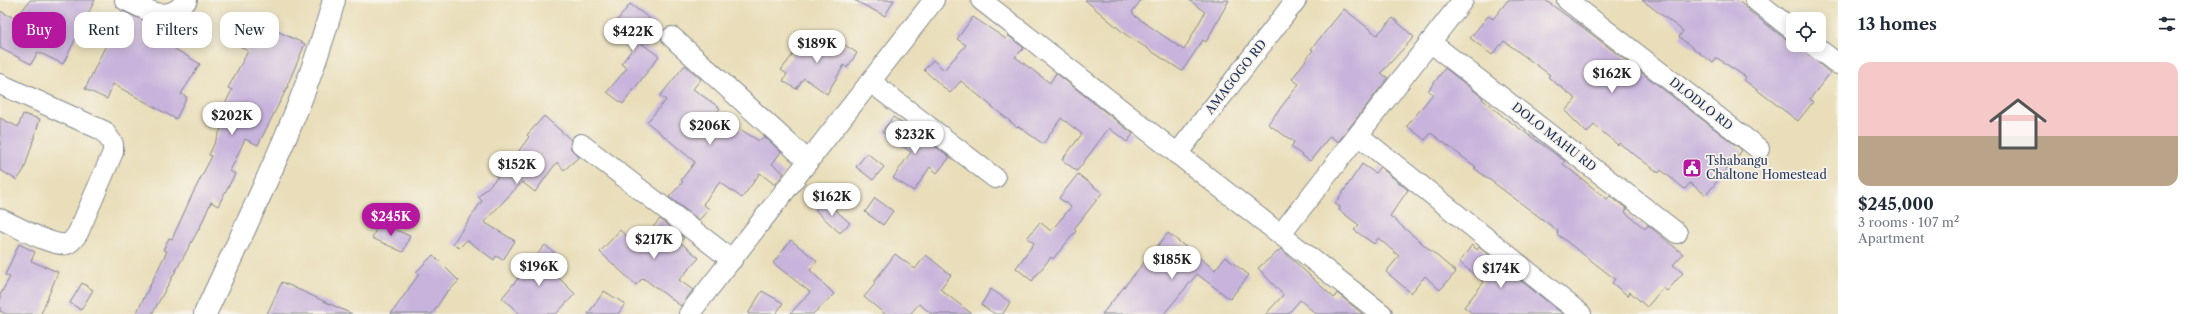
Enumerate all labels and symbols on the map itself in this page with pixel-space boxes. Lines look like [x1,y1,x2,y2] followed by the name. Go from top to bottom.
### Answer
[605,18,661,52] pin: $422K
[789,30,845,64] pin: $189K
[1201,36,1270,118] street label: AMAGOGO RD
[1584,60,1640,94] pin: $162K
[1667,74,1736,133] street label: DLODLO RD
[1509,99,1600,174] street label: DOLO MAHU RD
[204,102,260,136] pin: $202K
[682,112,738,146] pin: $206K
[887,121,943,155] pin: $232K
[489,151,545,185] pin: $152K
[1706,153,1827,182] place label: Tshabangu Chaltone Homestead
[1681,157,1703,179] public building icon: Tshabangu Chaltone Homestead
[804,183,860,217] pin: $162K
[363,203,419,237] pin: $245K
[626,226,682,260] pin: $217K
[1144,246,1200,280] pin: $185K
[511,253,567,287] pin: $196K
[1473,255,1529,289] pin: $174K

